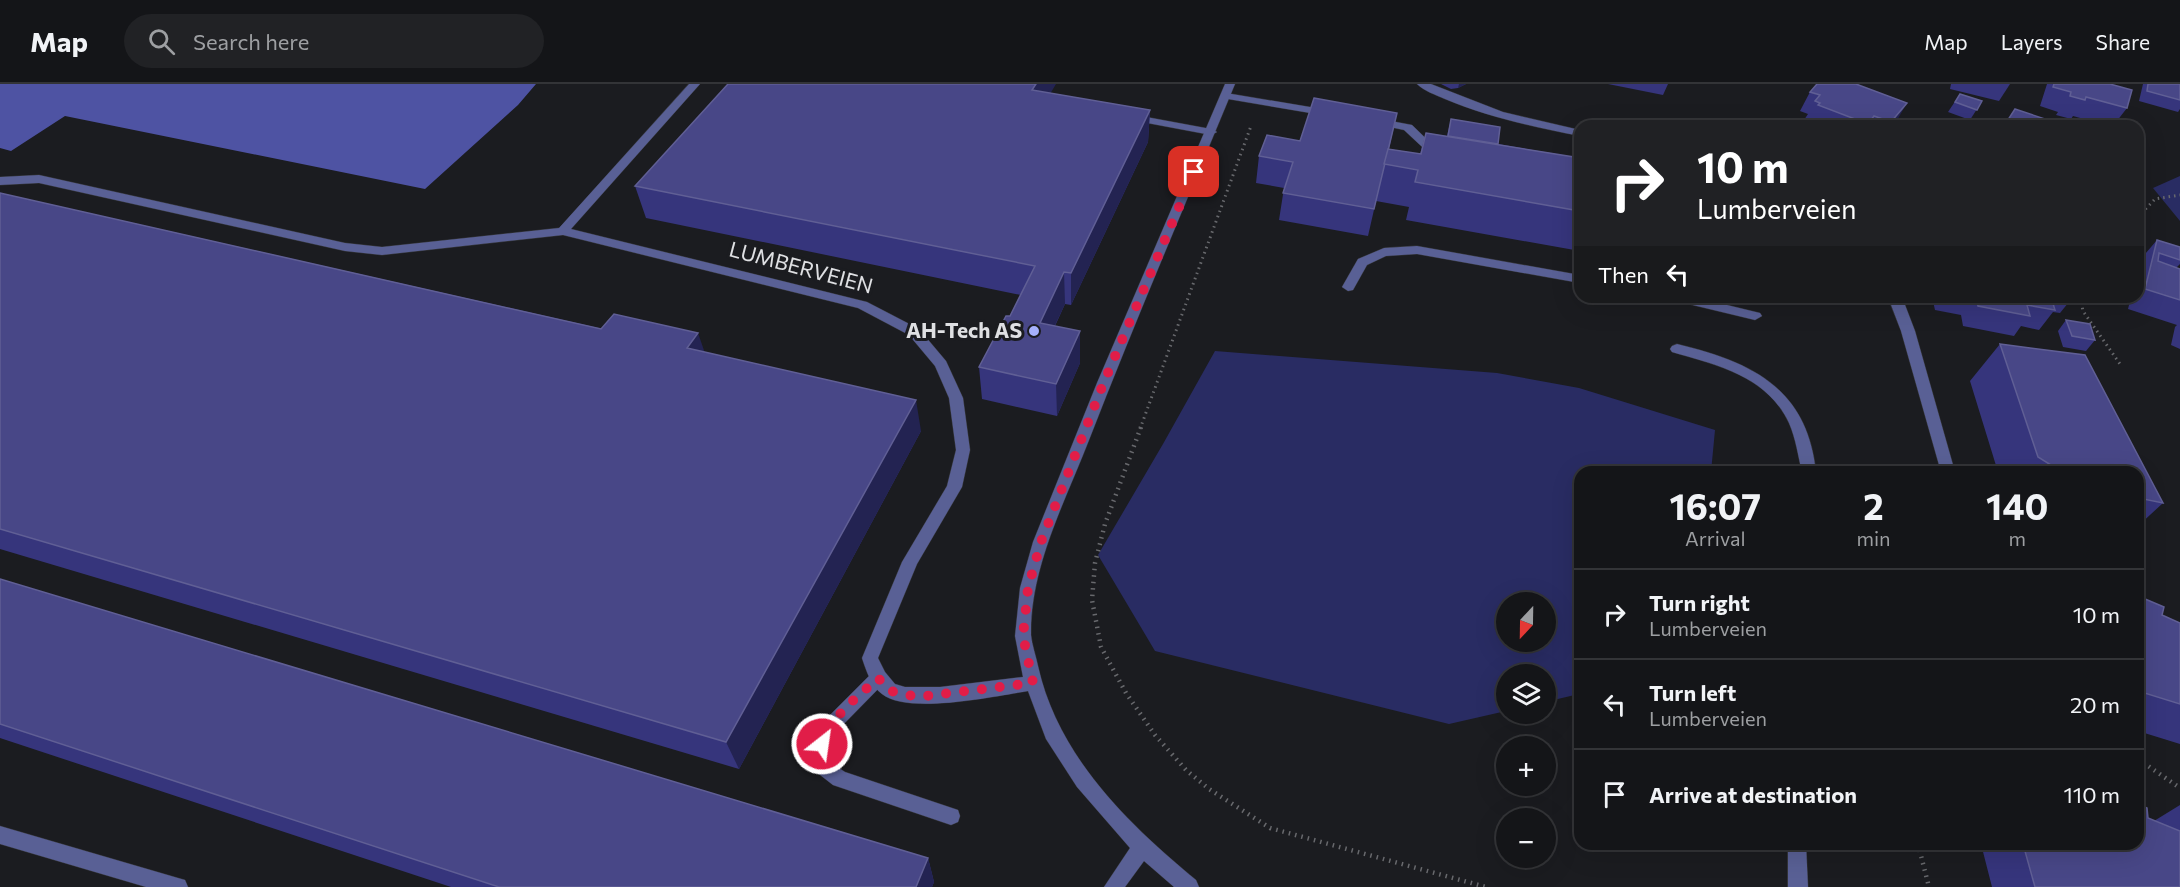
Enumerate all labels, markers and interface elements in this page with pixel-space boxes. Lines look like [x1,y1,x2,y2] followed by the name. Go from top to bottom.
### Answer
[124,14,544,68] search box
[30,24,88,58] text: Map
[145,25,178,58] icon: search
[193,28,309,55] text: Search here
[1924,29,1968,54] text: Map
[2001,29,2063,54] text: Layers
[2096,29,2150,54] text: Share
[1697,140,1789,192] text: 10 m
[1598,144,1676,222] icon: right
[1168,146,1219,197] pin
[1177,155,1210,188] icon: arrive
[1697,192,1856,225] text: Lumberveien
[727,235,876,298] street label: LUMBERVEIEN
[1661,258,1694,291] icon: left
[1598,261,1649,288] text: Then
[906,317,1022,342] place label: AH-Tech AS
[1027,324,1041,338] marker: AH-Tech AS
[1670,483,1761,527] text: 16:07
[1863,483,1884,527] text: 2
[1986,483,2048,527] text: 140
[1685,526,1746,550] text: Arrival
[1857,526,1891,550] text: min
[2009,526,2026,550] text: m
[1649,589,1750,616] text: Turn right
[1496,592,1556,652] north arrow
[1496,592,1556,868] map controls
[1598,598,1631,631] icon: right
[2073,601,2120,628] text: 10 m
[1649,616,1767,640] text: Lumberveien
[1496,664,1556,724] button: layers
[1649,679,1736,706] text: Turn left
[1598,688,1631,721] icon: left
[2070,691,2120,718] text: 20 m
[1649,706,1767,730] text: Lumberveien
[790,712,854,776] position arrow
[1496,736,1556,796] button: +
[1598,778,1631,811] icon: arrive
[1649,781,1857,808] text: Arrive at destination
[2063,781,2120,808] text: 110 m
[1496,808,1556,868] button: −

